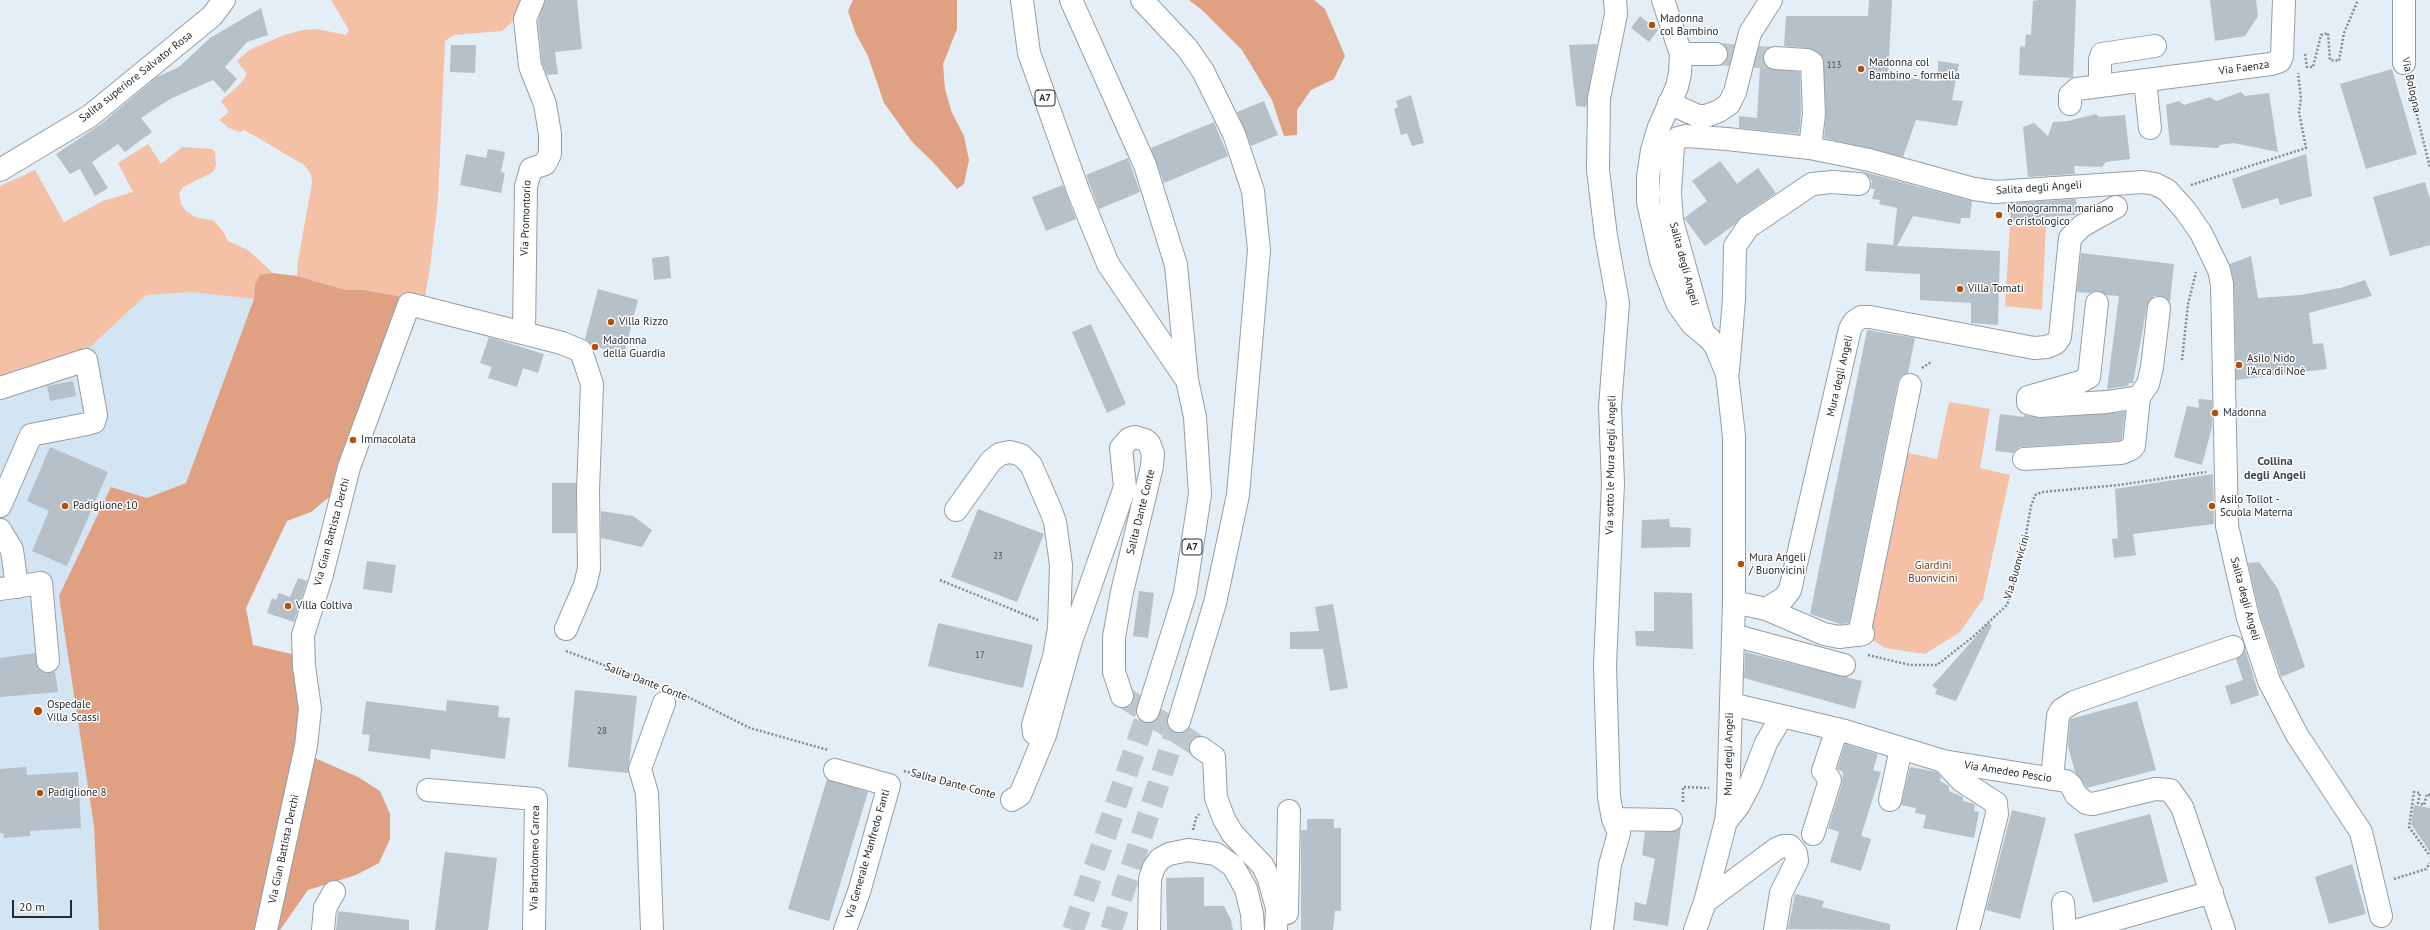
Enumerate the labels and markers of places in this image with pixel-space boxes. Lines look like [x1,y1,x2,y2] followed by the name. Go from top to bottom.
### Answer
[1660,12,1718,38] place label: Madonna col Bambino
[1647,20,1657,30] marker: Madonna col Bambino
[1869,56,1960,82] place label: Madonna col Bambino - formella
[1856,64,1866,74] marker: Madonna col Bambino - formella
[2007,202,2113,228] place label: Monogramma mariano e cristologico
[1994,210,2004,220] marker: Monogramma mariano e cristologico
[1968,282,2024,296] place label: Villa Tomati
[1955,284,1965,294] marker: Villa Tomati
[619,315,668,329] place label: Villa Rizzo
[606,317,616,327] marker: Villa Rizzo
[603,334,666,360] place label: Madonna della Guardia
[590,342,600,352] marker: Madonna della Guardia
[2247,352,2305,378] place label: Asilo Nido l’Arca di Noè
[2234,360,2244,370] marker: Asilo Nido l’Arca di Noè
[2223,406,2266,420] place label: Madonna
[2210,408,2220,418] marker: Madonna
[361,433,416,447] place label: Immacolata
[348,435,358,445] marker: Immacolata
[2220,493,2293,519] place label: Asilo Tollot - Scuola Materna
[73,499,138,513] place label: Padiglione 10
[60,501,70,511] marker: Padiglione 10
[2207,501,2217,511] marker: Asilo Tollot - Scuola Materna
[1749,551,1806,577] place label: Mura Angeli / Buonvicini
[1736,559,1746,569] marker: Mura Angeli / Buonvicini
[296,599,352,613] place label: Villa Coltiva
[283,601,293,611] marker: Villa Coltiva
[47,698,99,724] place label: Ospedale Villa Scassi
[32,705,44,717] marker: Ospedale Villa Scassi
[48,786,107,800] place label: Padiglione 8
[35,788,45,798] marker: Padiglione 8

